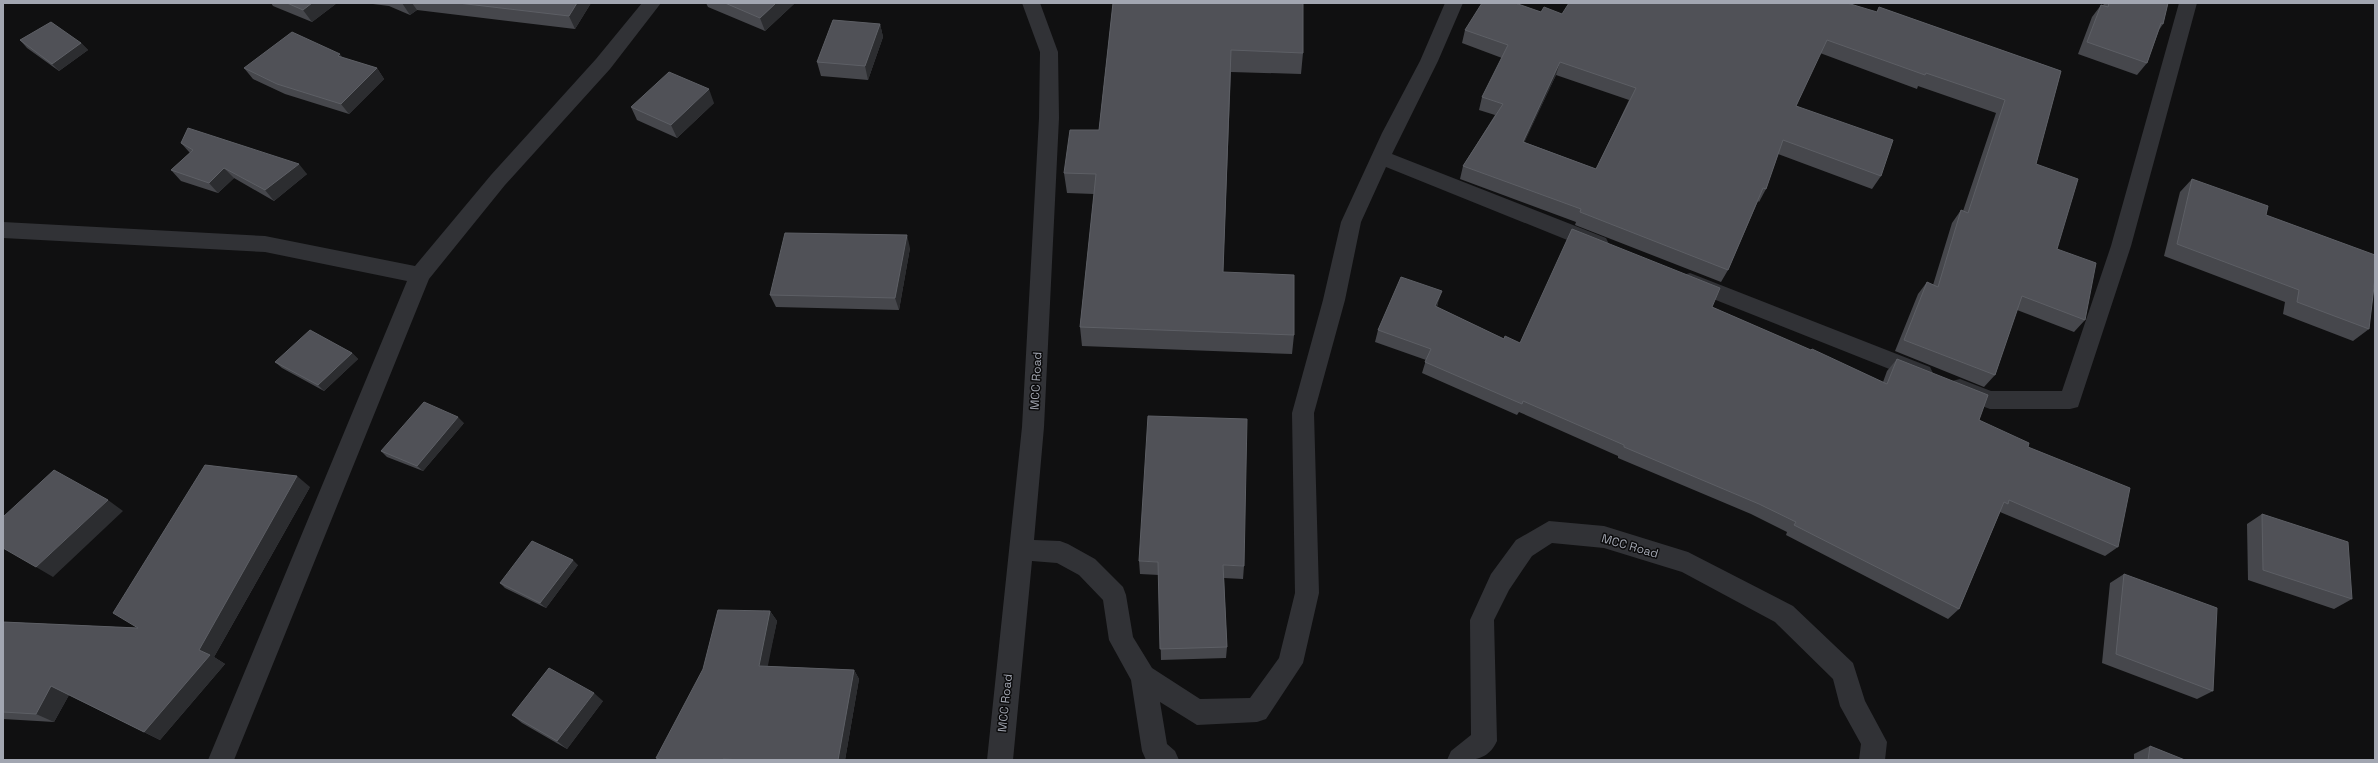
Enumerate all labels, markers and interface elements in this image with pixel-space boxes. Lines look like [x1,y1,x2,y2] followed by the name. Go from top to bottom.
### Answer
[1026,351,1046,411] street label: MCC Road
[1600,530,1660,562] street label: MCC Road
[994,673,1016,733] street label: MCC Road

